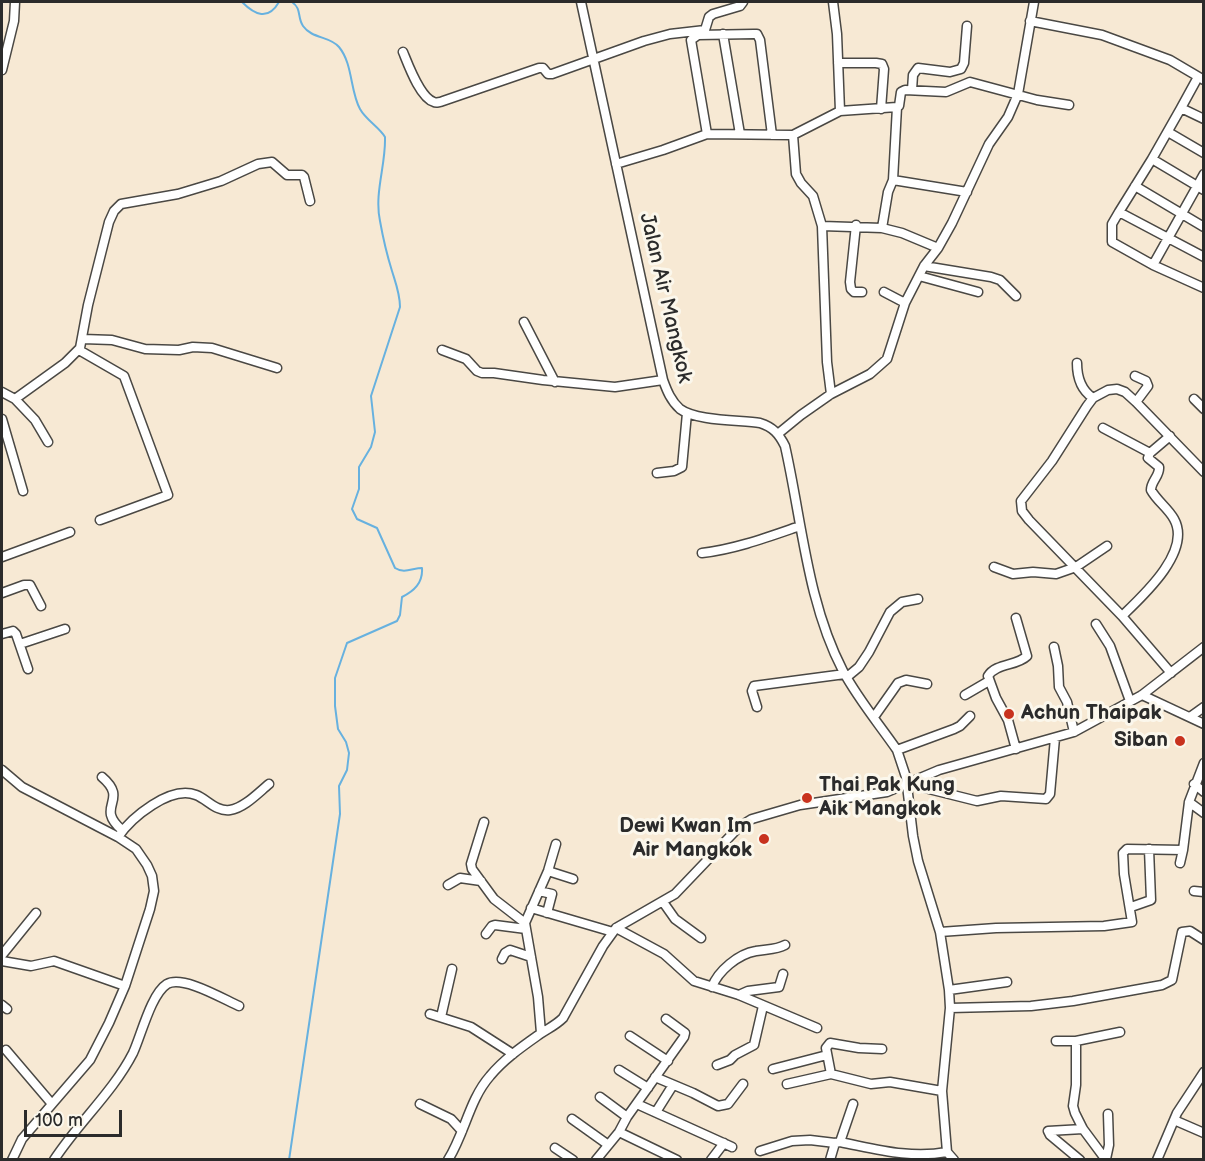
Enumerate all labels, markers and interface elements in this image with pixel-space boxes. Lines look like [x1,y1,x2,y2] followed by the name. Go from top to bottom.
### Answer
[633,211,697,385] street label: Jalan Air Mangkok
[1021,701,1162,727] place label: Achun Thaipak
[1002,707,1016,721] marker: Achun Thaipak
[1114,728,1168,754] place label: Siban
[1173,734,1187,748] marker: Siban
[819,773,955,823] place label: Thai Pak Kung Aik Mangkok
[800,791,814,805] marker: Thai Pak Kung Aik Mangkok
[619,814,752,864] place label: Dewi Kwan Im Air Mangkok
[757,832,771,846] marker: Dewi Kwan Im Air Mangkok
[27,1098,124,1136] scale bar
[35,1110,83,1131] text: 100 m

